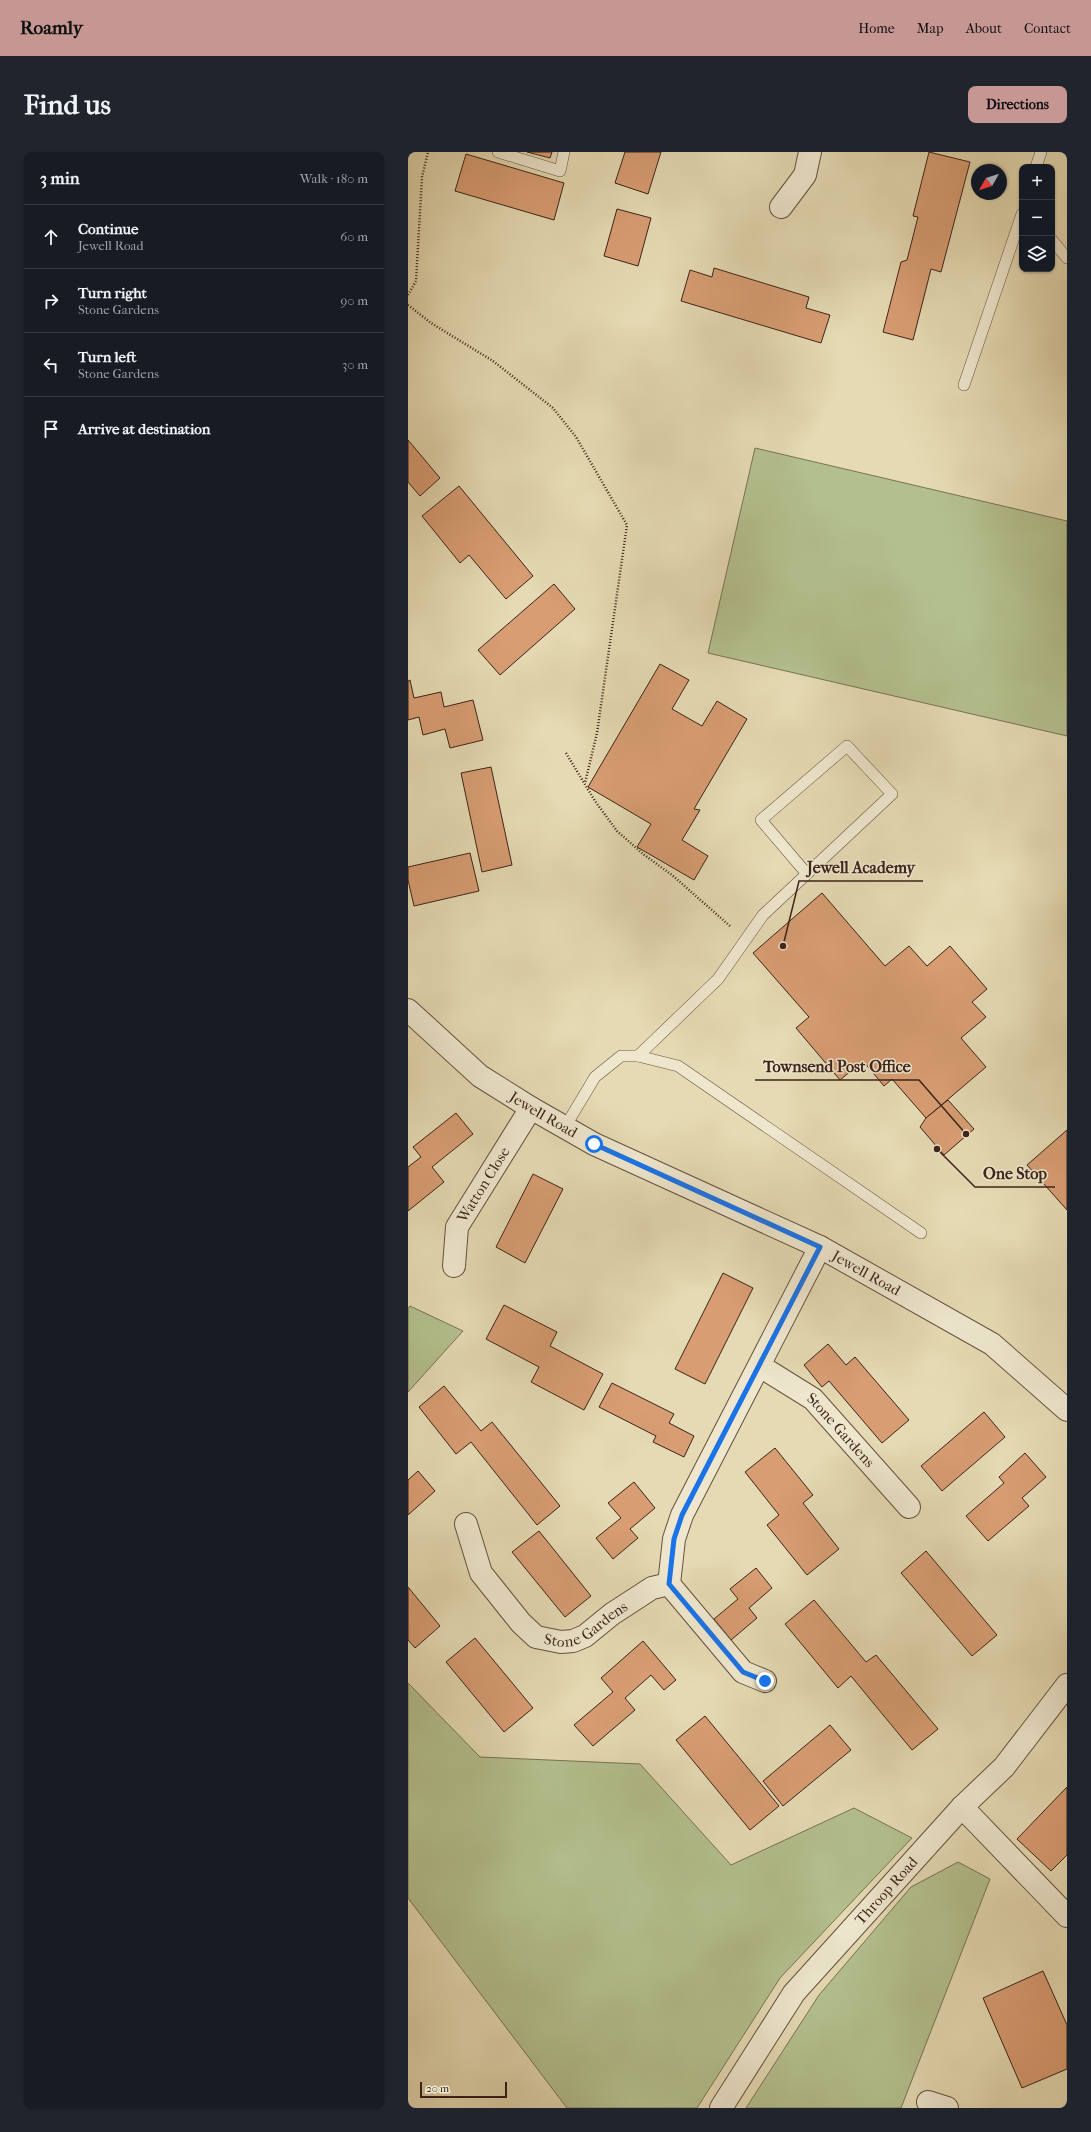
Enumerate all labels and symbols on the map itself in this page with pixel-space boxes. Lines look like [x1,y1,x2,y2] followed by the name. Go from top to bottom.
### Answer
[971,164,1007,200] north arrow
[799,853,923,881] callout: Jewell Academy
[805,858,916,878] text: Jewell Academy
[755,1052,919,1080] callout: Townsend Post Office
[762,1057,911,1076] text: Townsend Post Office
[505,1087,581,1142] street label: Jewell Road
[585,1135,603,1153] route start
[453,1143,514,1227] street label: Watton Close
[975,1159,1055,1187] callout: One Stop
[983,1164,1047,1184] text: One Stop
[828,1246,904,1300] street label: Jewell Road
[804,1389,879,1471] street label: Stone Gardens
[543,1597,631,1652] street label: Stone Gardens
[756,1672,774,1690] route end
[851,1853,922,1928] street label: Throop Road
[420,2080,507,2099] scale bar

